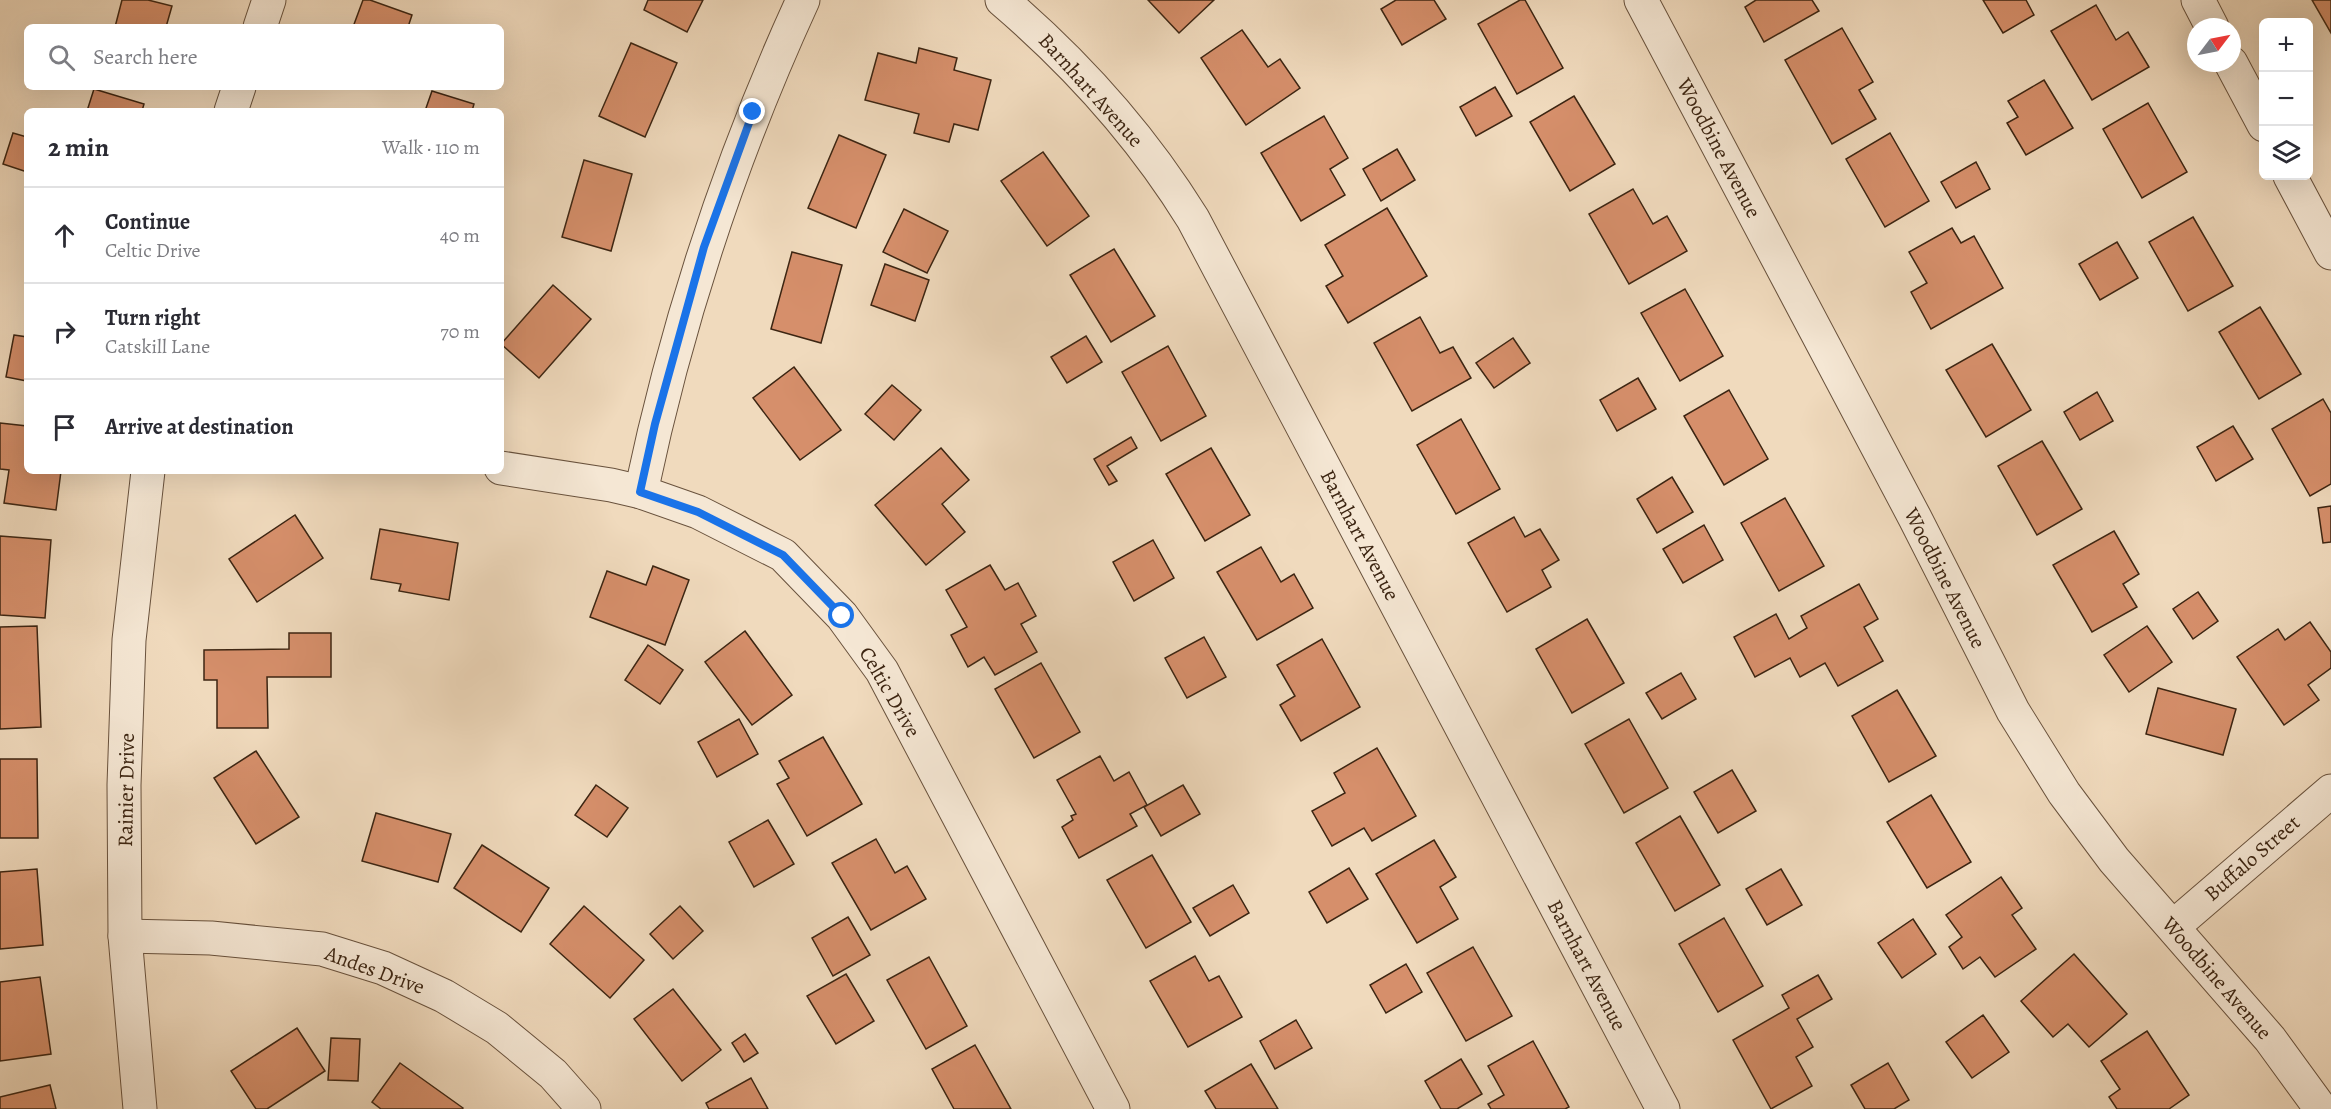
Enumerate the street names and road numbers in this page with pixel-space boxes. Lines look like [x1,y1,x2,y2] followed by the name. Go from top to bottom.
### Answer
[1032,27,1150,153] street label: Barnhart Avenue
[1670,72,1768,223] street label: Woodbine Avenue
[1314,465,1406,605] street label: Barnhart Avenue
[1897,502,1993,653] street label: Woodbine Avenue
[853,642,927,742] street label: Celtic Drive
[111,733,141,847] street label: Rainier Drive
[2198,809,2306,907] street label: Buffalo Street
[1541,895,1633,1035] street label: Barnhart Avenue
[2155,910,2278,1045] street label: Woodbine Avenue
[321,939,429,1001] street label: Andes Drive

